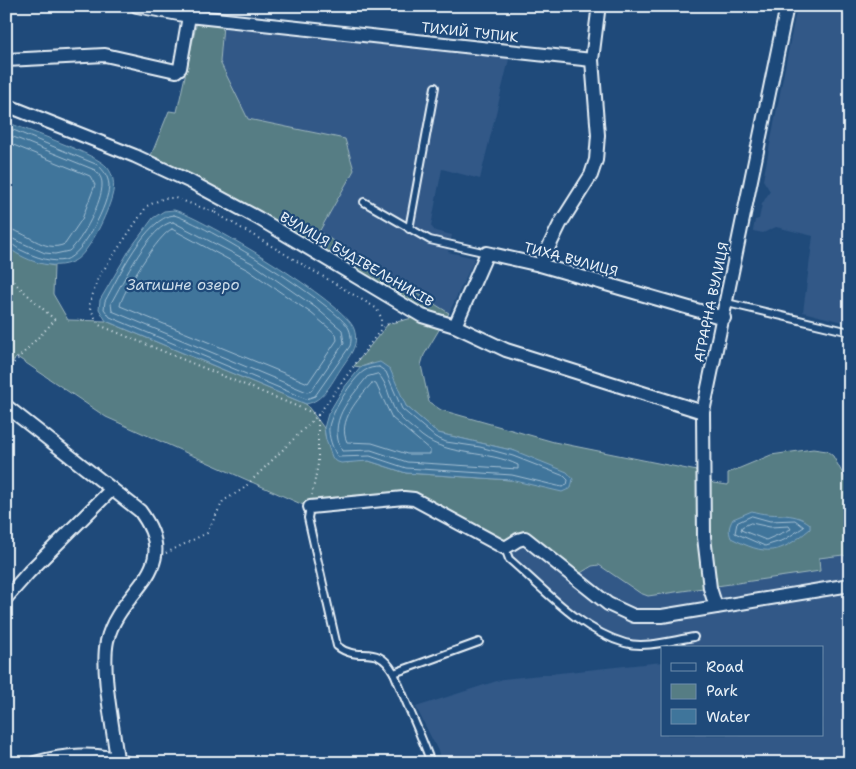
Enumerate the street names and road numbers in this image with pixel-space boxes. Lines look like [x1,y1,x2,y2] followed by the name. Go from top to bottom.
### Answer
[421,18,519,46] street label: ТИХИЙ ТУПИК
[277,208,437,310] street label: ВУЛИЦЯ БУДІВЕЛЬНИКІВ
[522,238,620,280] street label: ТИХА ВУЛИЦЯ
[689,240,733,364] street label: АГРАРНА ВУЛИЦЯ

